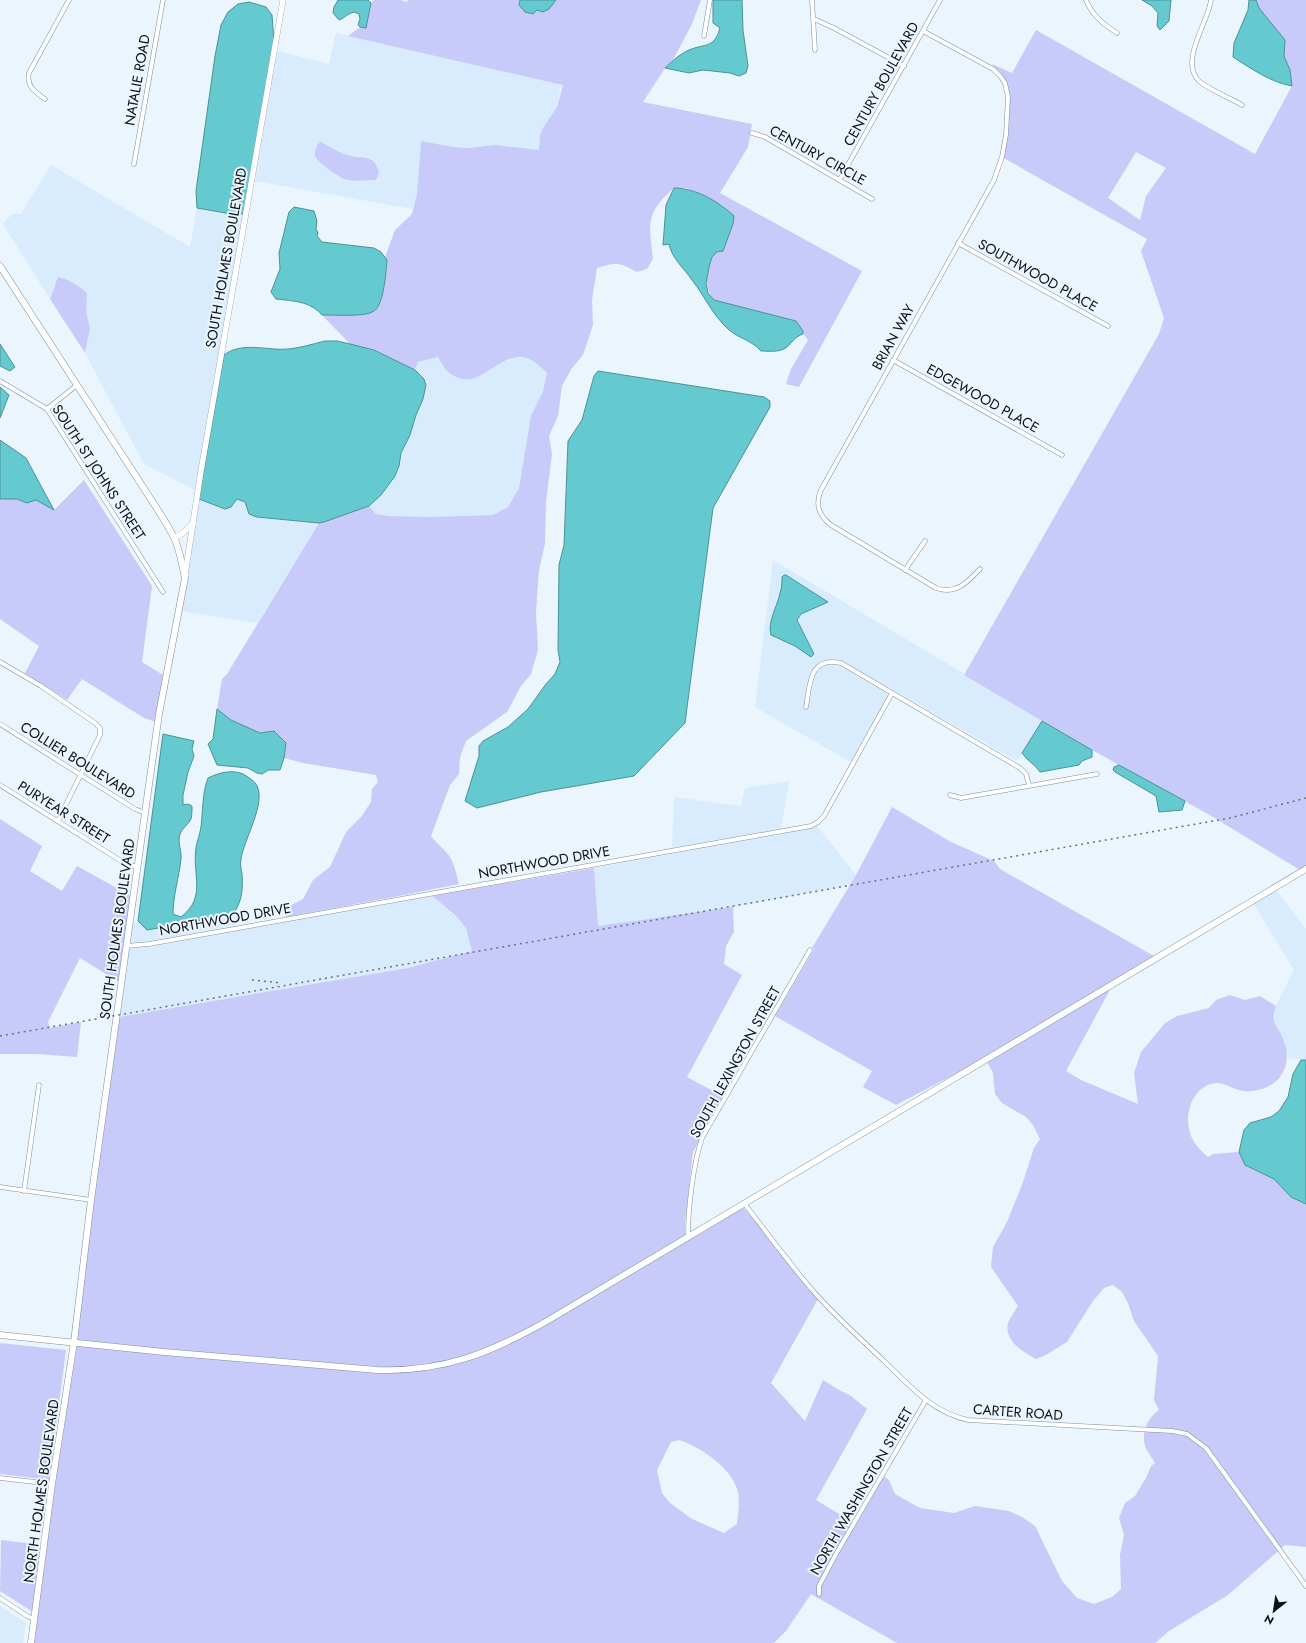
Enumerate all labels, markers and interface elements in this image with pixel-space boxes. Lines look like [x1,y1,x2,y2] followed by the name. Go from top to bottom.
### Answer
[838,18,924,150] street label: CENTURY BOULEVARD
[119,33,155,127] street label: NATALIE ROAD
[766,120,870,190] street label: CENTURY CIRCLE
[200,166,252,350] street label: SOUTH HOLMES BOULEVARD
[975,234,1101,316] street label: SOUTHWOOD PLACE
[867,301,919,373] street label: BRIAN WAY
[923,359,1043,437] street label: EDGEWOOD PLACE
[48,400,151,544] street label: SOUTH ST JOHNS STREET
[17,716,139,804] street label: COLLIER BOULEVARD
[14,776,114,849] street label: PURYEAR STREET
[94,837,140,1021] street label: SOUTH HOLMES BOULEVARD
[477,841,611,883] street label: NORTHWOOD DRIVE
[158,898,292,940] street label: NORTHWOOD DRIVE
[685,982,785,1141] street label: SOUTH LEXINGTON STREET
[18,1398,64,1584] street label: NORTH HOLMES BOULEVARD
[972,1399,1064,1425] street label: CARTER ROAD
[805,1403,918,1578] street label: NORTH WASHINGTON STREET
[1254,1591,1294,1631] north arrow
[1261,1611,1277,1629] text: N

